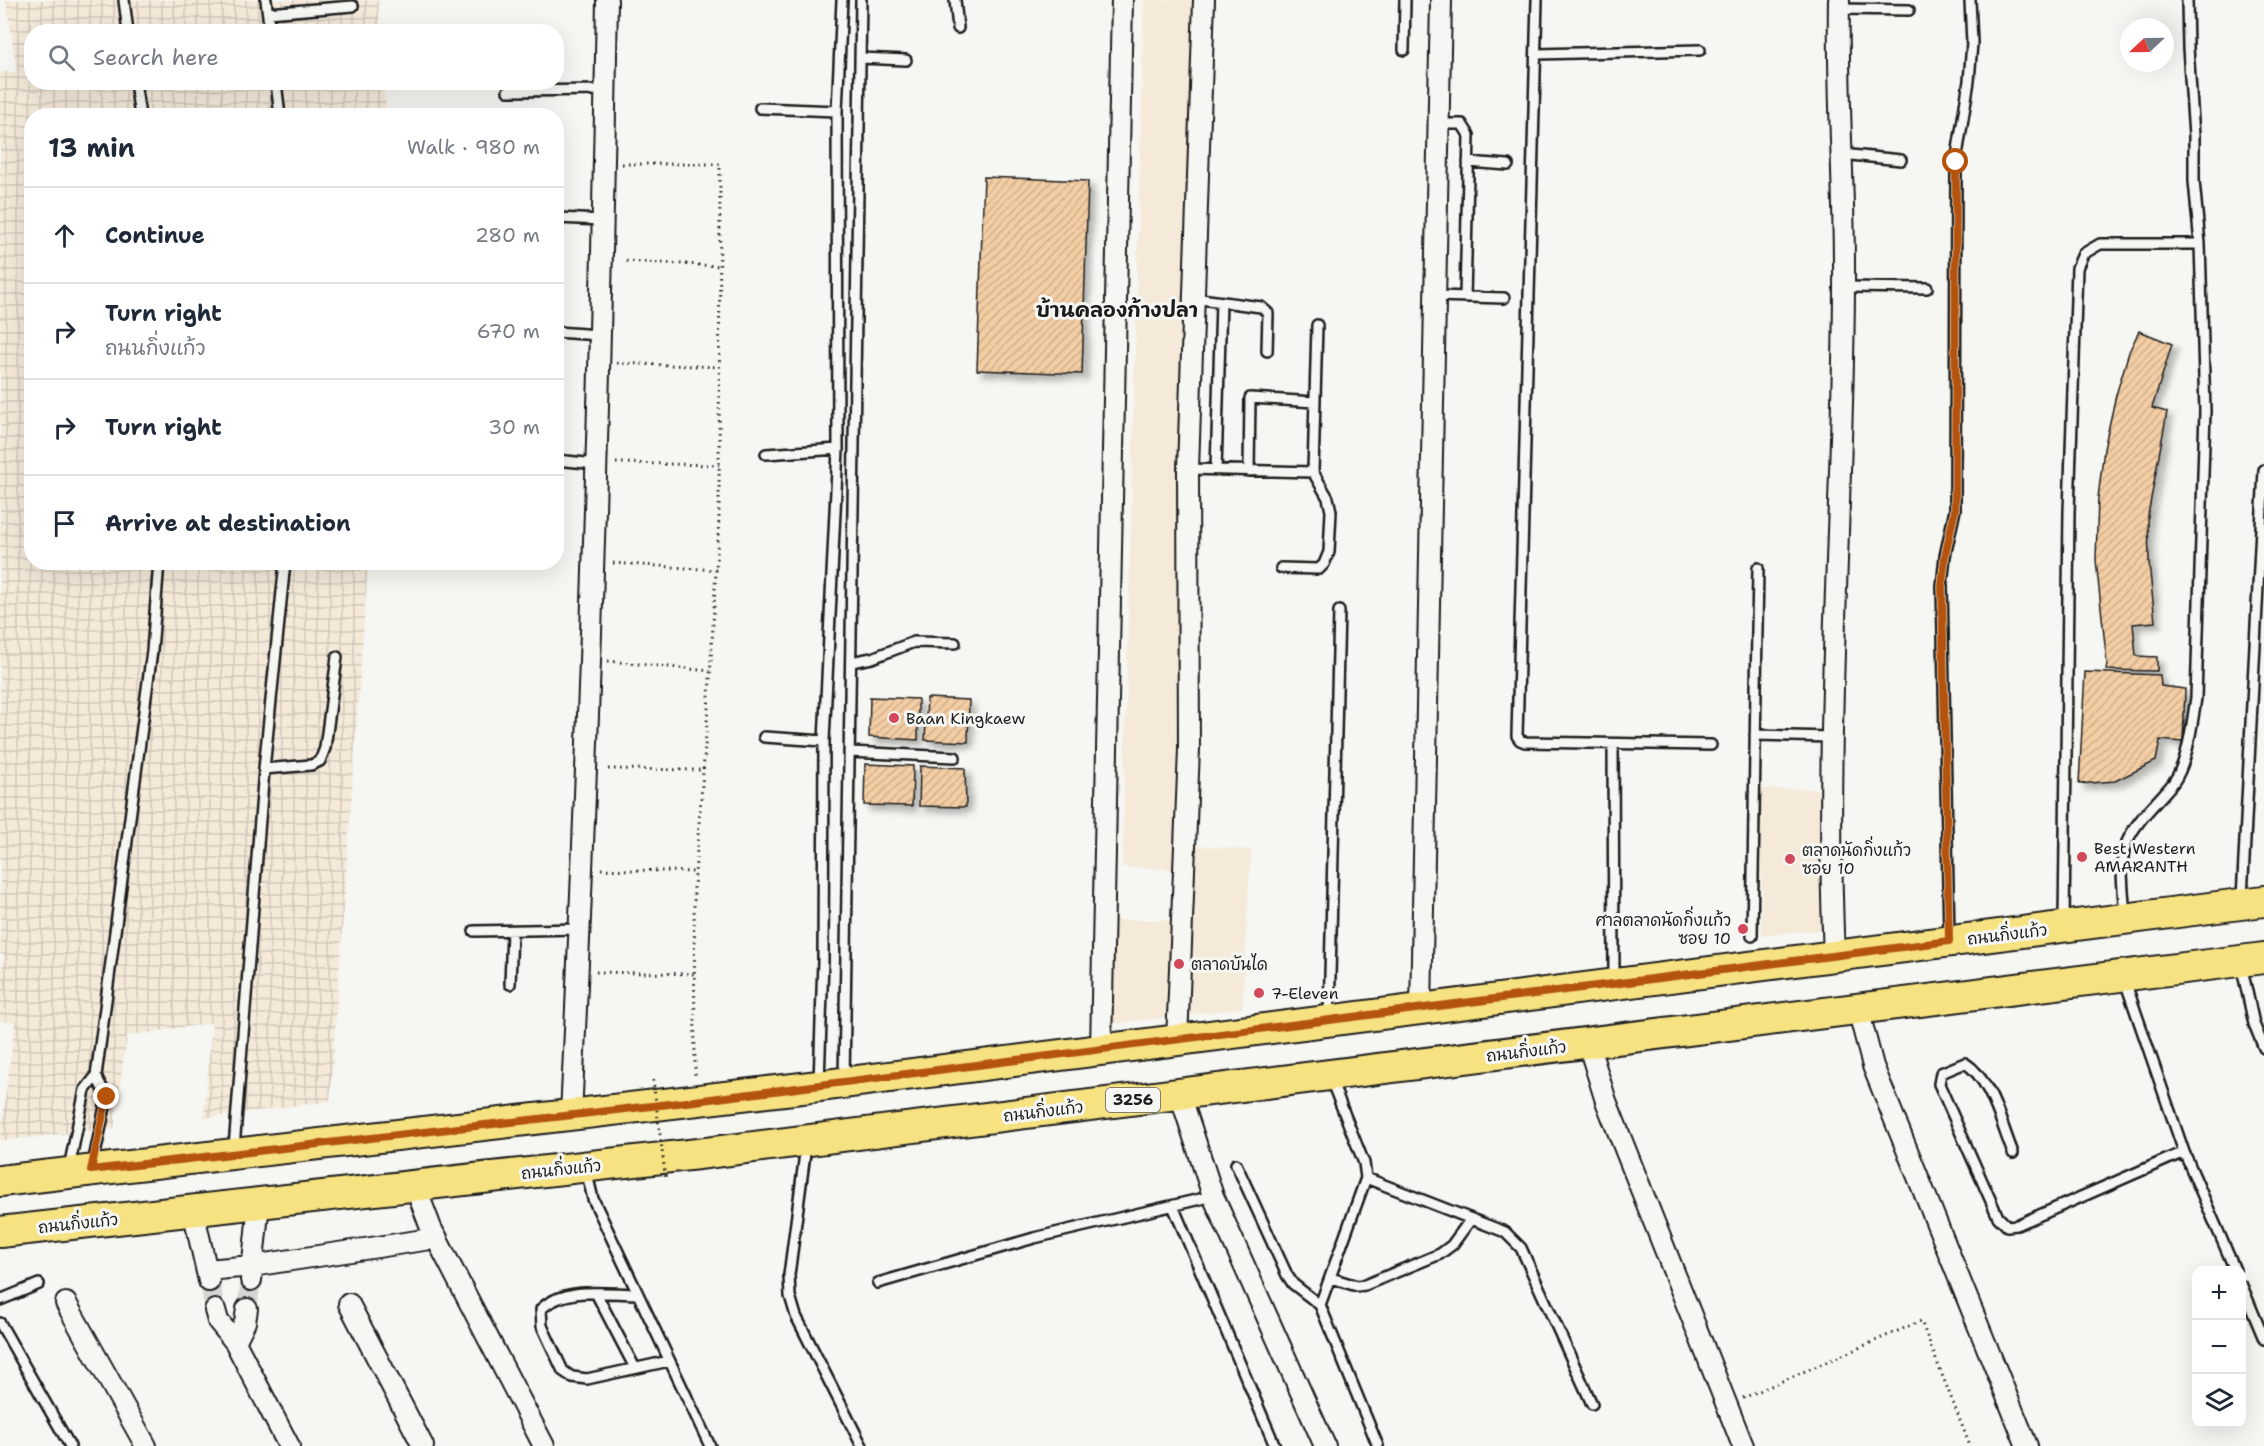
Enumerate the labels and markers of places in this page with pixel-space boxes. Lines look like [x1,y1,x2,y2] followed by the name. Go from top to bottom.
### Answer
[906,708,1026,729] place label: Baan Kingkaew
[887,711,901,725] marker: Baan Kingkaew
[1802,836,1911,879] place label: ตลาดนัดกิ่งแก้ว ซอย 10
[2094,838,2196,877] place label: Best Western AMARANTH
[2075,850,2089,864] marker: Best Western AMARANTH
[1783,852,1797,866] marker: ตลาดนัดกิ่งแก้ว ซอย 10
[1595,906,1731,949] place label: ศาลตลาดนัดกิ่งแก้ว ซอย 10
[1736,922,1750,936] marker: ศาลตลาดนัดกิ่งแก้ว ซอย 10
[1191,953,1268,975] place label: ตลาดบันได
[1172,957,1186,971] marker: ตลาดบันได
[1271,983,1339,1004] place label: 7-Eleven
[1252,986,1266,1000] marker: 7-Eleven

